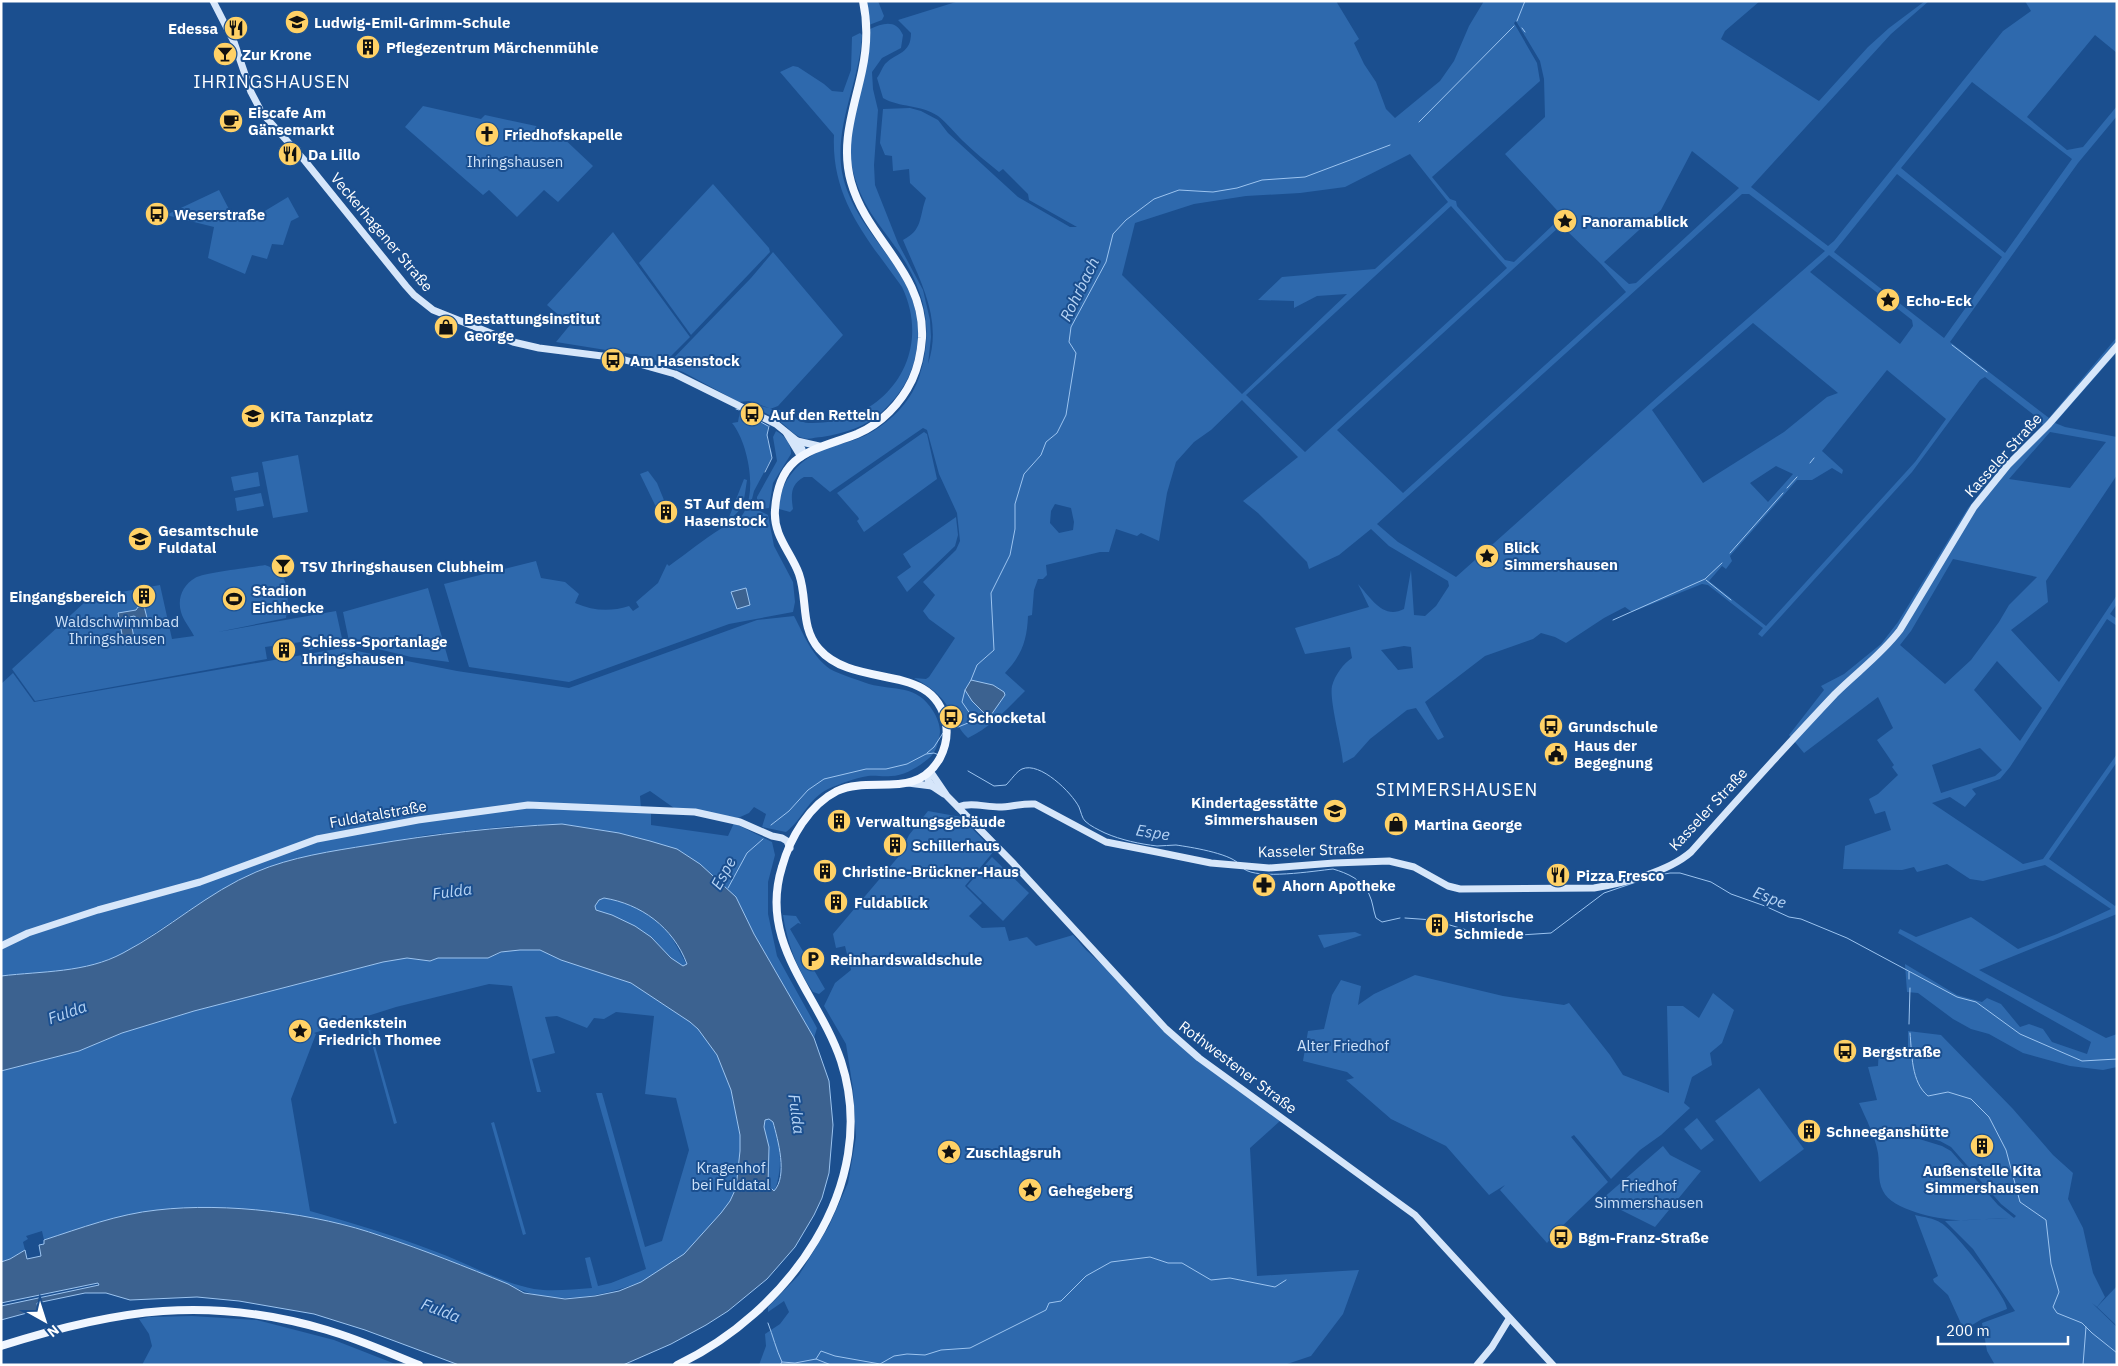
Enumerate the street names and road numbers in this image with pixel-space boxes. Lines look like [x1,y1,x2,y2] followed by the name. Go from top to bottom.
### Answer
[327,169,437,295] street label: Veckerhagener Straße
[1960,409,2046,501] street label: Kasseler Straße
[1665,764,1751,854] street label: Kasseler Straße
[328,796,428,832] street label: Fuldatalstraße
[1257,839,1365,861] street label: Kasseler Straße
[1175,1016,1301,1118] street label: Rothwestener Straße

